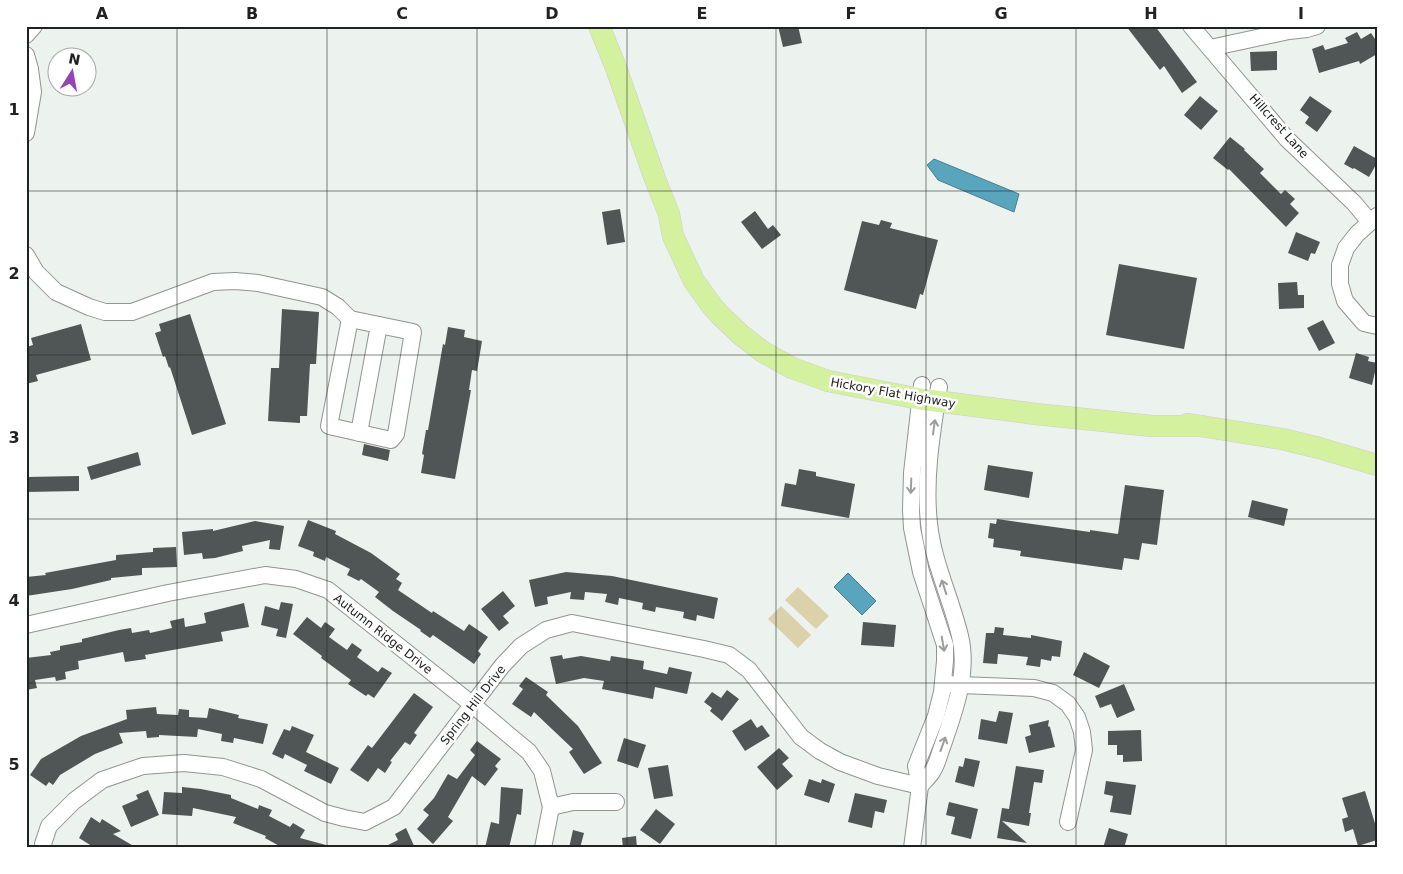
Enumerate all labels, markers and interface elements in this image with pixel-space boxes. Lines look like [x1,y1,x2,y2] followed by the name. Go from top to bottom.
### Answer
[96,4,109,23] text: A
[246,4,258,23] text: B
[396,4,408,23] text: C
[545,4,559,23] text: D
[697,4,707,23] text: E
[846,4,856,23] text: F
[994,4,1008,23] text: G
[1144,4,1158,23] text: H
[1298,4,1304,23] text: I
[48,48,98,98] north arrow
[67,50,82,68] text: N
[1247,91,1311,161] street label: Hillcrest Lane
[8,100,20,119] text: 1
[8,264,20,283] text: 2
[829,375,957,411] street label: Hickory Flat Highway
[929,419,939,435] one-way arrow
[8,428,20,447] text: 3
[906,477,916,493] one-way arrow
[939,579,948,595] one-way arrow
[8,591,20,610] text: 4
[331,591,435,677] street label: Autumn Ridge Drive
[939,635,949,651] one-way arrow
[438,662,508,748] street label: Spring Hill Drive
[939,737,948,752] one-way arrow
[8,755,20,774] text: 5

